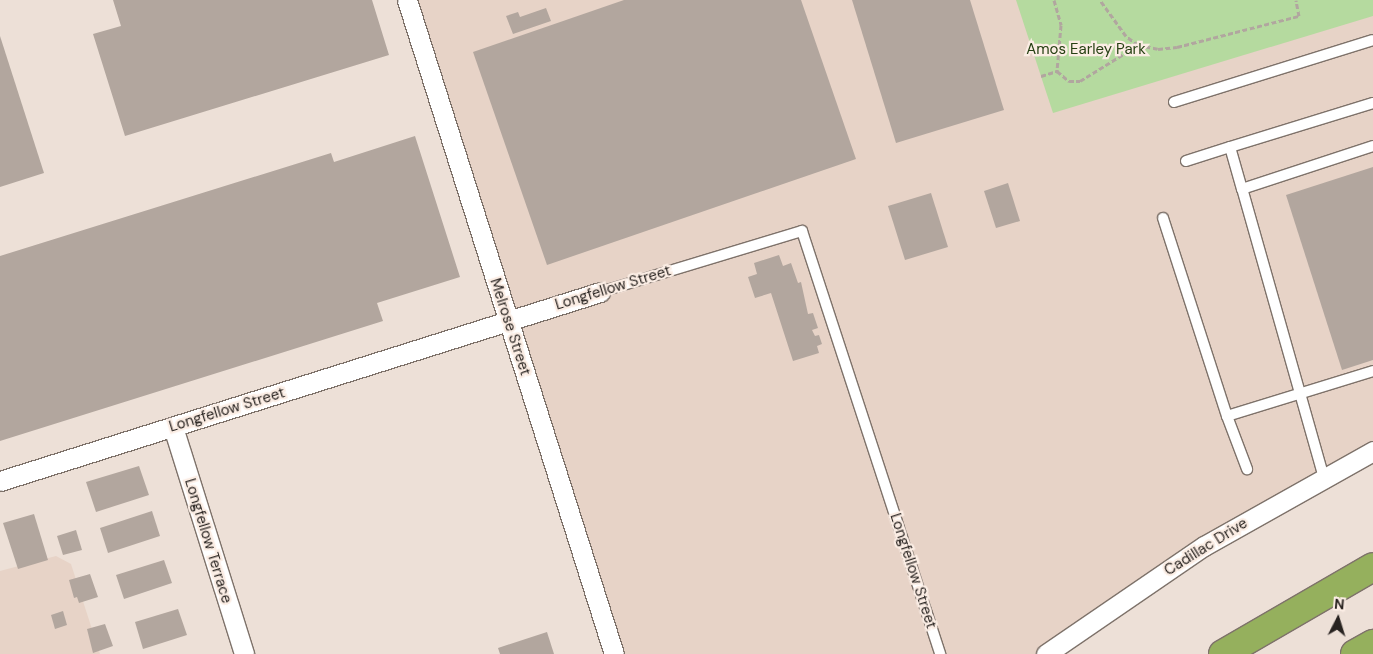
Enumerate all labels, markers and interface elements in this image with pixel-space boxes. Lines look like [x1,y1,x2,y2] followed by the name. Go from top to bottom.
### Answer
[1026,41,1146,59] park label: Amos Earley Park
[553,262,673,314] street label: Longfellow Street
[486,276,534,378] street label: Melrose Street
[167,384,287,436] street label: Longfellow Street
[180,476,236,606] street label: Longfellow Terrace
[886,511,940,631] street label: Longfellow Street
[1161,514,1251,580] street label: Cadillac Drive
[1313,594,1363,644] north arrow
[1333,595,1345,613] text: N

